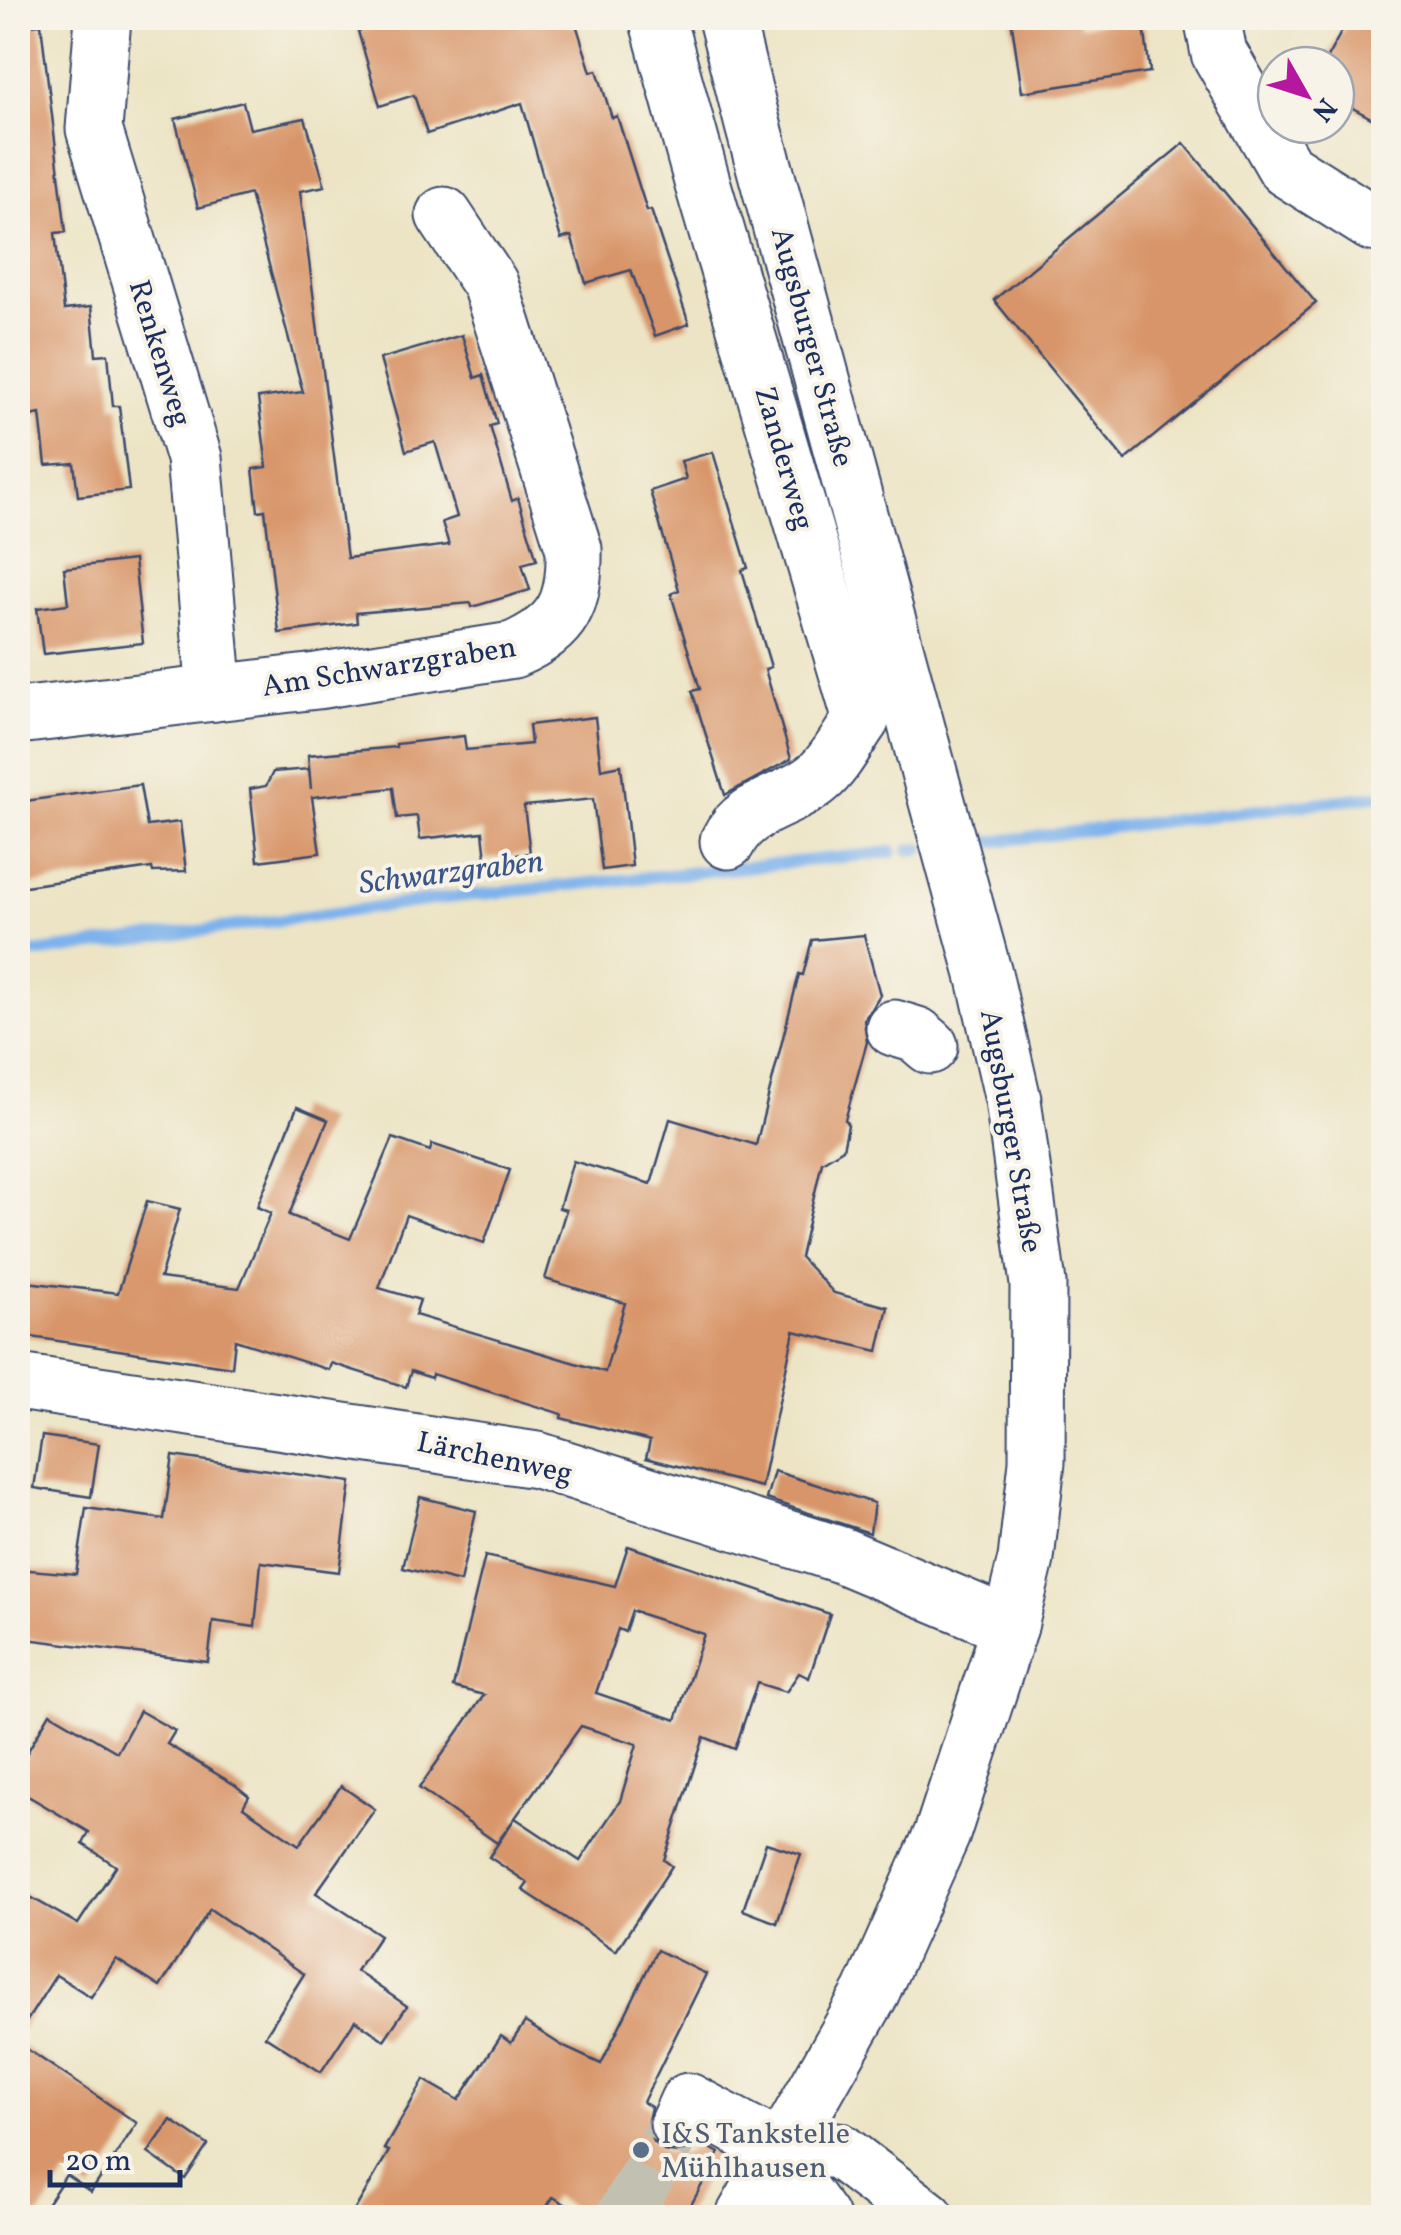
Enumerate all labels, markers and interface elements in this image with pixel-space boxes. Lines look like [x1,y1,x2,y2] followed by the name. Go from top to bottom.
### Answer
[1256,45,1356,145] north arrow
[1302,89,1345,129] text: N
[759,223,863,472] street label: Augsburger Straße
[117,275,201,432] street label: Renkenweg
[742,382,824,535] street label: Zanderweg
[259,627,519,709] street label: Am Schwarzgraben
[357,841,546,907] water label: Schwarzgraben
[968,1006,1052,1256] street label: Augsburger Straße
[413,1422,576,1496] street label: Lärchenweg
[661,2114,850,2190] place label: I&S Tankstelle Mühlhausen
[50,2125,180,2187] scale bar
[630,2139,652,2161] marker: I&S Tankstelle Mühlhausen
[65,2141,131,2183] text: 20 m

